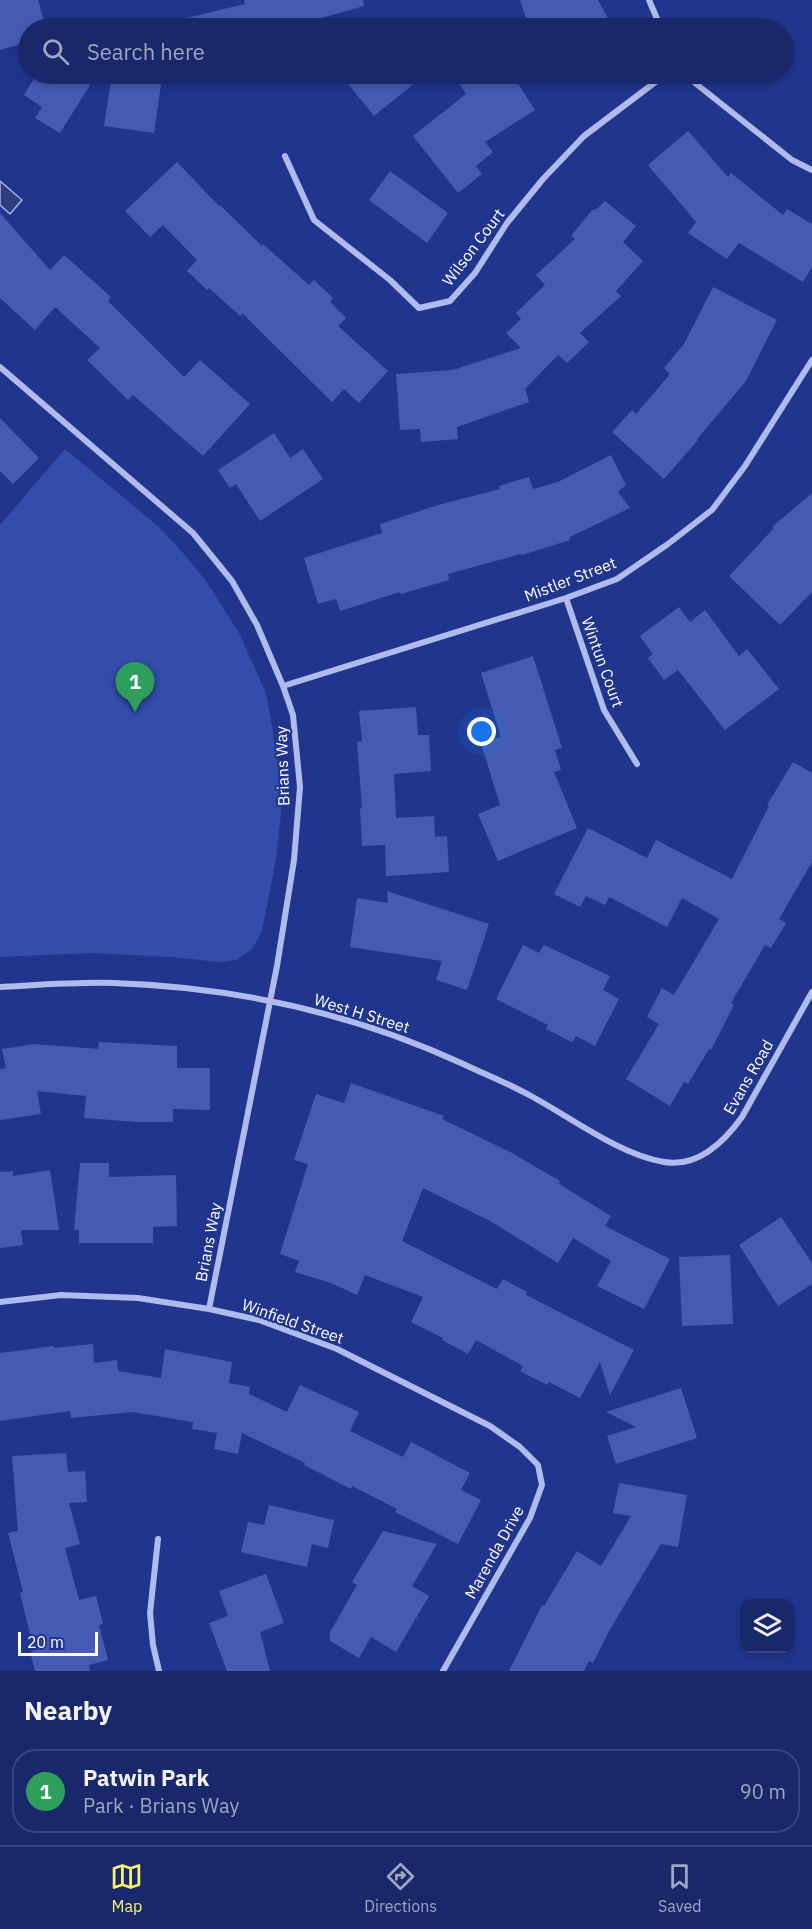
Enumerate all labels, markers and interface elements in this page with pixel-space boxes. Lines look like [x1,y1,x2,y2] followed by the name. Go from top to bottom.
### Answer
[18,18,794,84] search box
[39,35,72,68] icon: search
[87,37,205,66] text: Search here
[437,204,509,290] street label: Wilson Court
[521,552,619,606] street label: Mistler Street
[577,614,629,710] street label: Wintun Court
[116,662,154,712] pin: 1
[467,717,496,746] your location
[271,726,293,806] street label: Brians Way
[312,989,412,1037] street label: West H Street
[719,1036,777,1118] street label: Evans Road
[191,1201,225,1283] street label: Brians Way
[239,1294,347,1348] street label: Winfield Street
[460,1502,528,1602] street label: Marenda Drive
[740,1599,794,1653] map controls
[740,1599,794,1653] button: layers
[18,1629,98,1656] scale bar
[27,1632,64,1652] text: 20 m
[24,1693,112,1727] text: Nearby
[83,1763,209,1792] text: Patwin Park
[40,1778,52,1805] text: 1
[740,1778,786,1805] text: 90 m
[83,1792,240,1819] text: Park · Brians Way
[110,1860,143,1916] tab: Map
[364,1860,437,1916] tab: Directions
[658,1860,702,1916] tab: Saved

